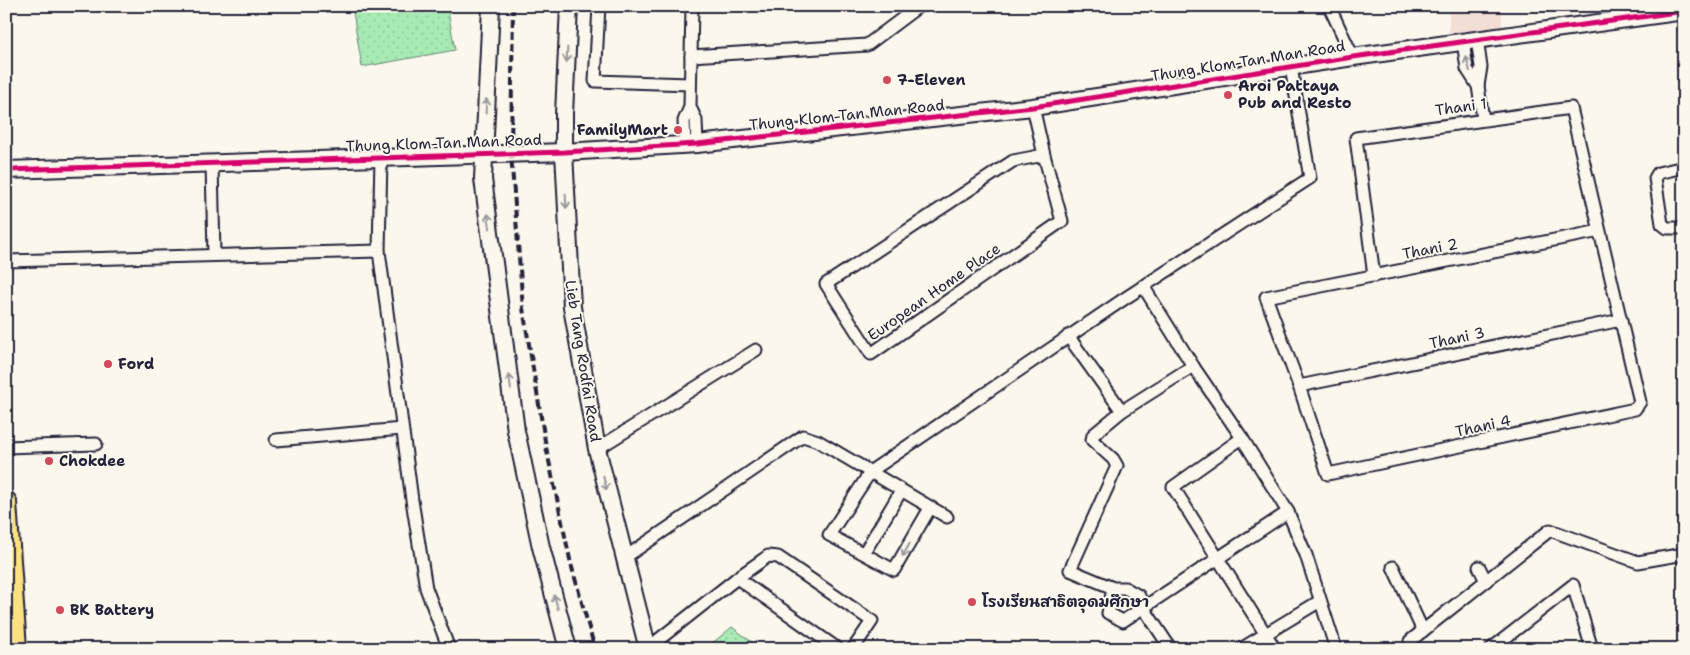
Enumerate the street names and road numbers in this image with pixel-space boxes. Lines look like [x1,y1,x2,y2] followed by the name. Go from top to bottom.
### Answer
[1149,36,1347,86] street label: Thung Klom-Tan Man Road
[1434,93,1488,121] street label: Thani 1
[748,95,946,135] street label: Thung Klom-Tan Man Road
[346,130,543,156] street label: Thung Klom-Tan Man Road
[1401,234,1459,264] street label: Thani 2
[864,239,1004,345] street label: European Home Place
[560,279,606,444] street label: Lieb Tang Rodfai Road
[1427,322,1487,354] street label: Thani 3
[1453,410,1513,442] street label: Thani 4

